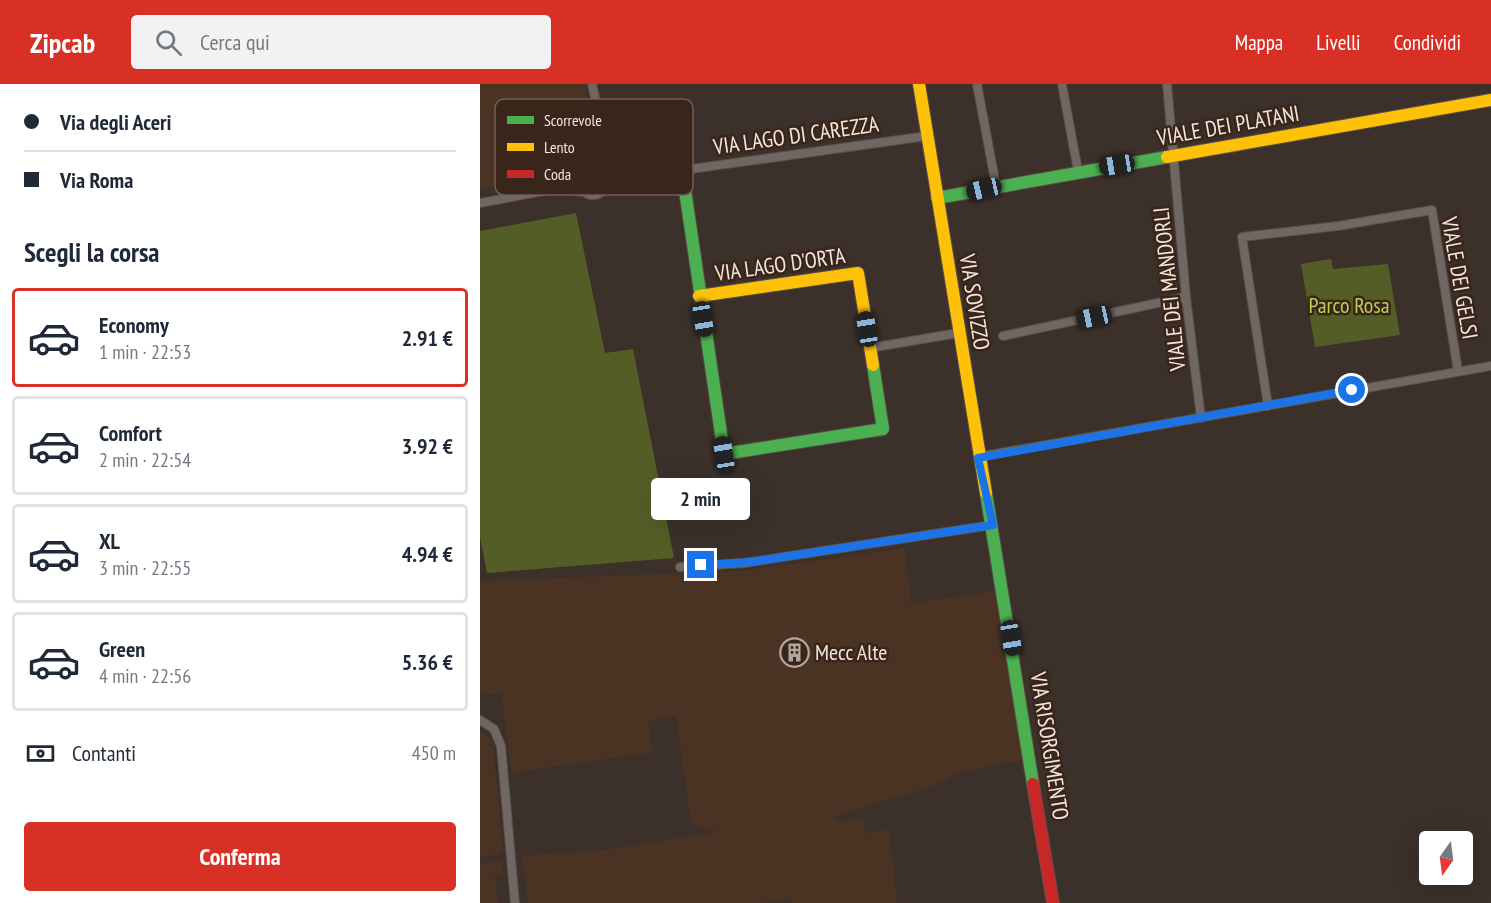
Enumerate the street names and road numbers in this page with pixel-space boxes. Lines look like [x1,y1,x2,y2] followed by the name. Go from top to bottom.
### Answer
[1154,99,1301,151] street label: VIALE DEI PLATANI
[711,109,881,161] street label: VIA LAGO DI CAREZZA
[1146,206,1192,373] street label: VIALE DEI MANDORLI
[1435,214,1485,341] street label: VIALE DEI GELSI
[712,241,847,287] street label: VIA LAGO D'ORTA
[953,251,996,352] street label: VIA SOVIZZO
[1024,669,1075,822] street label: VIA RISORGIMENTO

